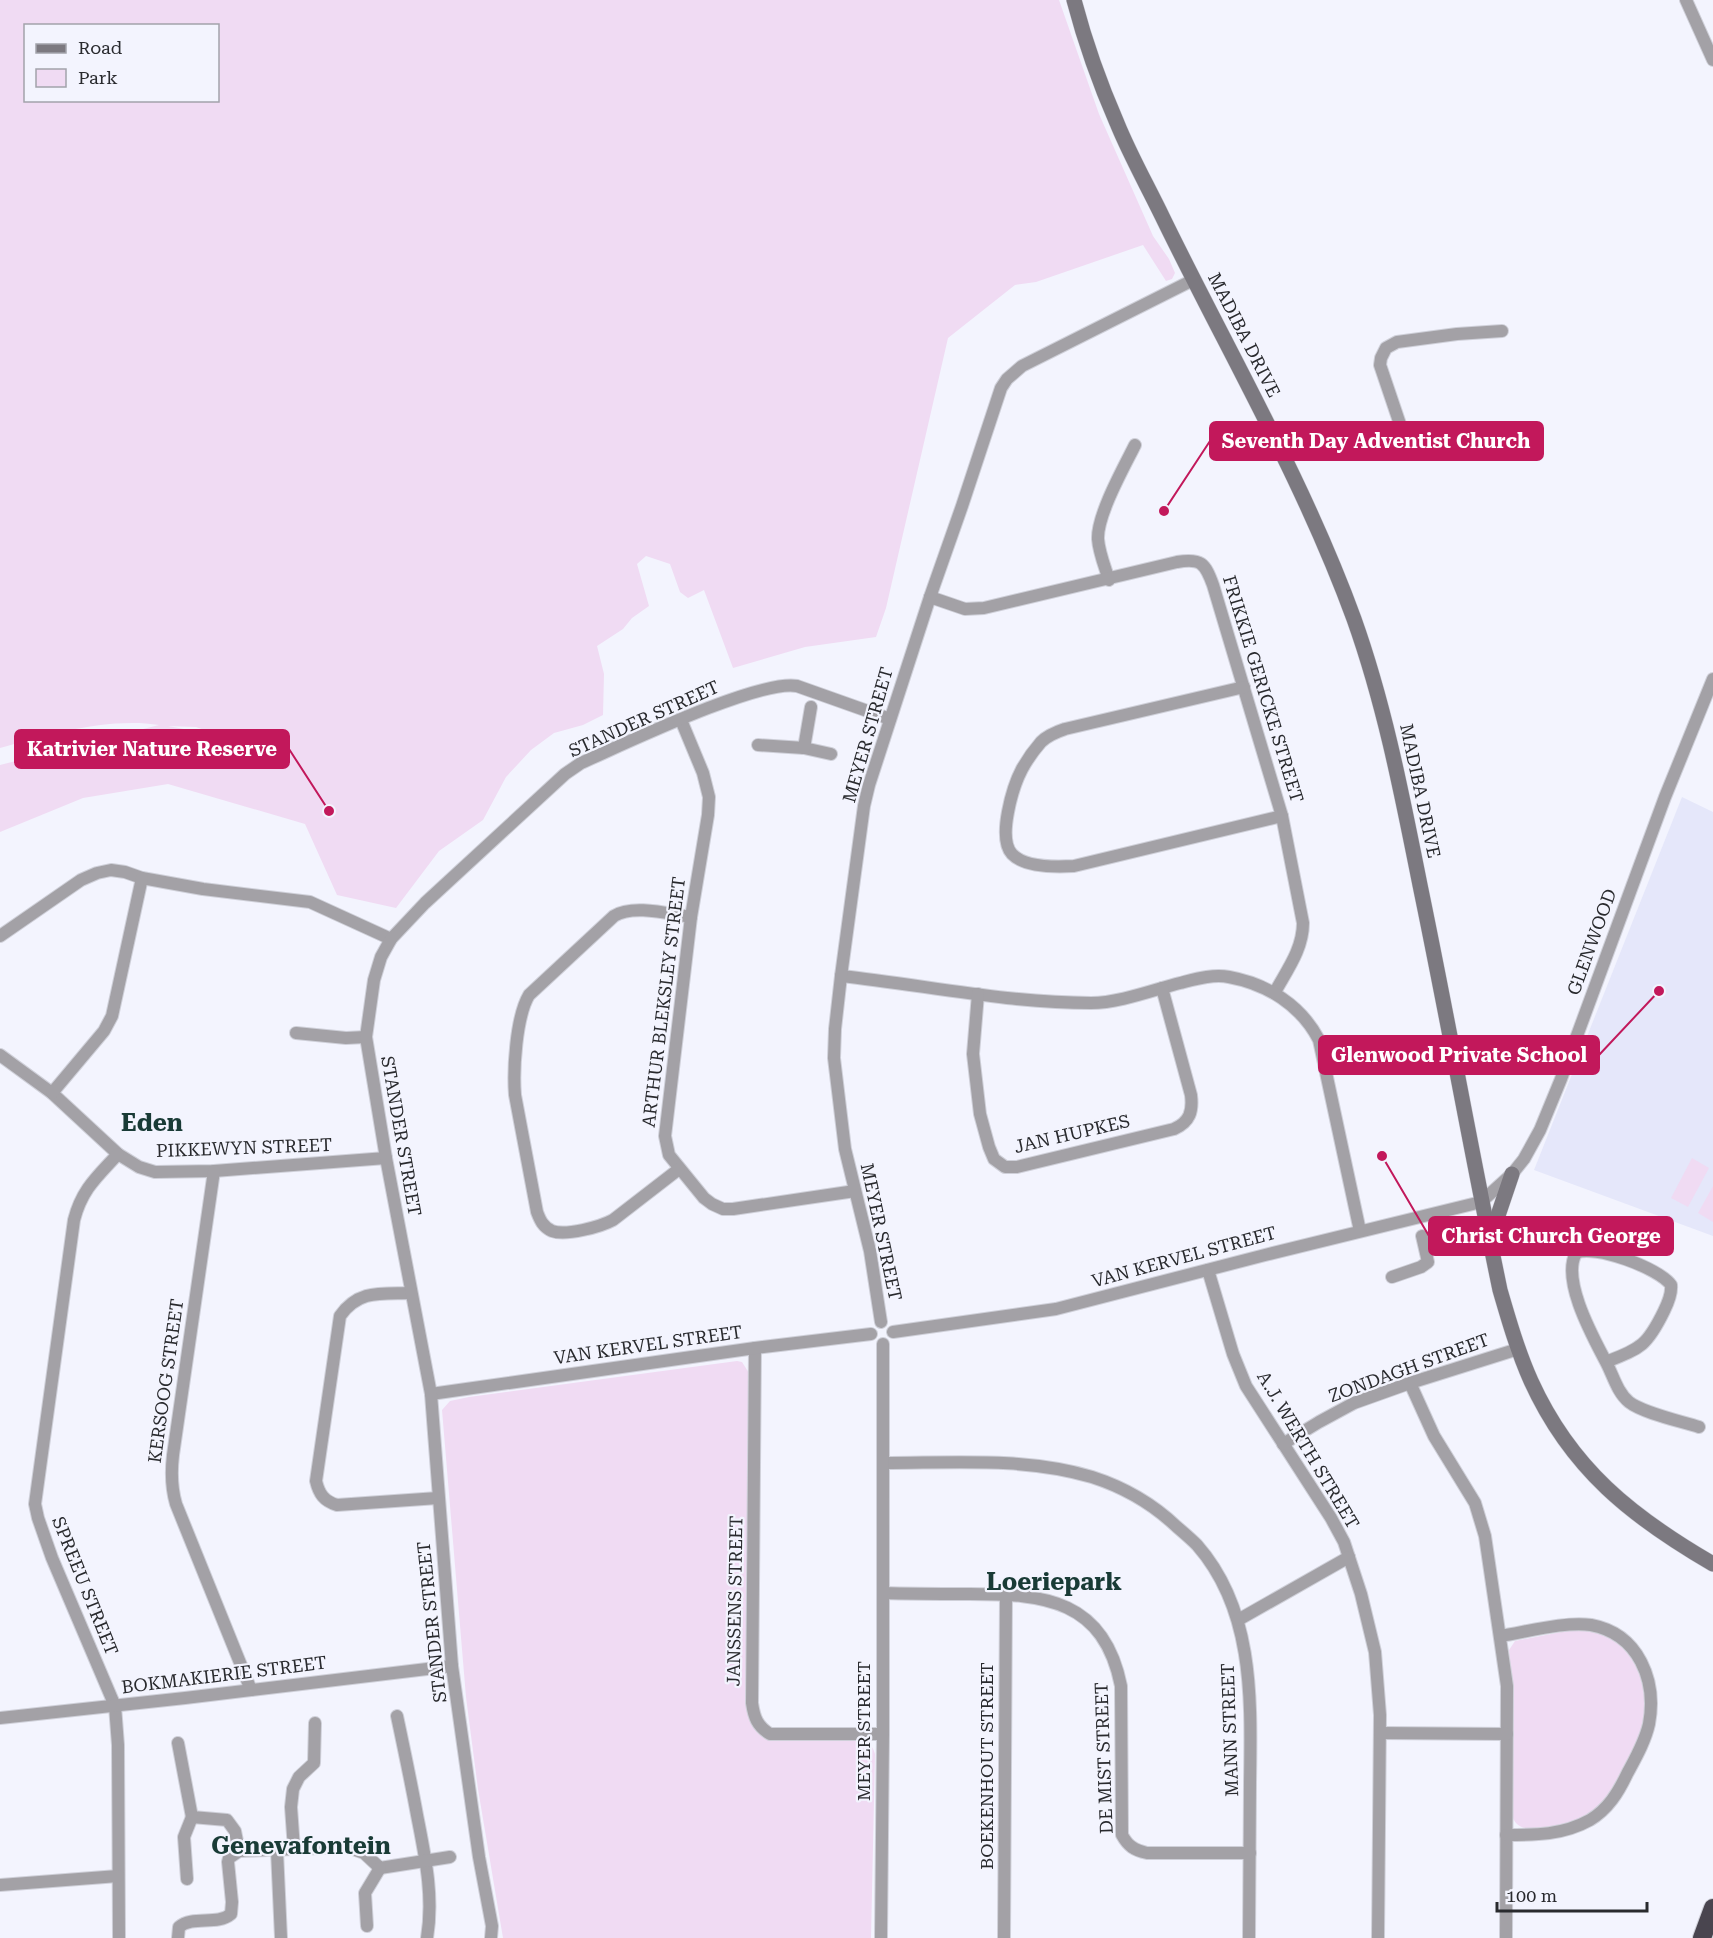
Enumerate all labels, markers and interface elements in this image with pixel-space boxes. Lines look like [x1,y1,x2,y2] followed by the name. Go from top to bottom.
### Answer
[24,24,219,102] legend
[78,37,123,58] text: Road
[78,67,118,88] text: Park
[1204,269,1285,400] street label: MADIBA DRIVE
[1210,422,1543,460] callout: Seventh Day Adventist Church
[1222,429,1531,453] text: Seventh Day Adventist Church
[1219,573,1308,805] street label: FRIKKIE GERICKE STREET
[838,665,897,805] street label: MEYER STREET
[565,676,722,761] street label: STANDER STREET
[1396,722,1445,860] street label: MADIBA DRIVE
[15,730,289,768] callout: Katrivier Nature Reserve
[27,737,277,761] text: Katrivier Nature Reserve
[638,875,689,1128] street label: ARTHUR BLEKSLEY STREET
[1563,886,1621,998] street label: GLENWOOD
[1319,1036,1599,1074] callout: Glenwood Private School
[1331,1043,1587,1067] text: Glenwood Private School
[377,1054,426,1218] street label: STANDER STREET
[121,1109,183,1137] district label: Eden
[1012,1110,1132,1157] street label: JAN HUPKES
[156,1134,332,1161] street label: PIKKEWYN STREET
[857,1161,906,1302] street label: MEYER STREET
[1429,1217,1673,1255] callout: Christ Church George
[1089,1222,1278,1291] street label: VAN KERVEL STREET
[1441,1224,1661,1248] text: Christ Church George
[144,1297,187,1464] street label: KERSOOG STREET
[552,1321,744,1368] street label: VAN KERVEL STREET
[1326,1329,1492,1406] street label: ZONDAGH STREET
[1253,1367,1364,1532] street label: A.J. WERTH STREET
[48,1513,123,1658] street label: SPREEU STREET
[723,1515,746,1687] street label: JANSSENS STREET
[413,1540,450,1704] street label: STANDER STREET
[986,1568,1122,1596] district label: Loeriepark
[120,1652,328,1697] street label: BOKMAKIERIE STREET
[853,1661,874,1801] street label: MEYER STREET
[976,1662,997,1870] street label: BOEKENHOUT STREET
[1217,1663,1242,1797] street label: MANN STREET
[1090,1682,1117,1834] street label: DE MIST STREET
[211,1832,391,1860] district label: Genevafontein
[1497,1875,1647,1913] scale bar
[1506,1885,1557,1906] text: 100 m

